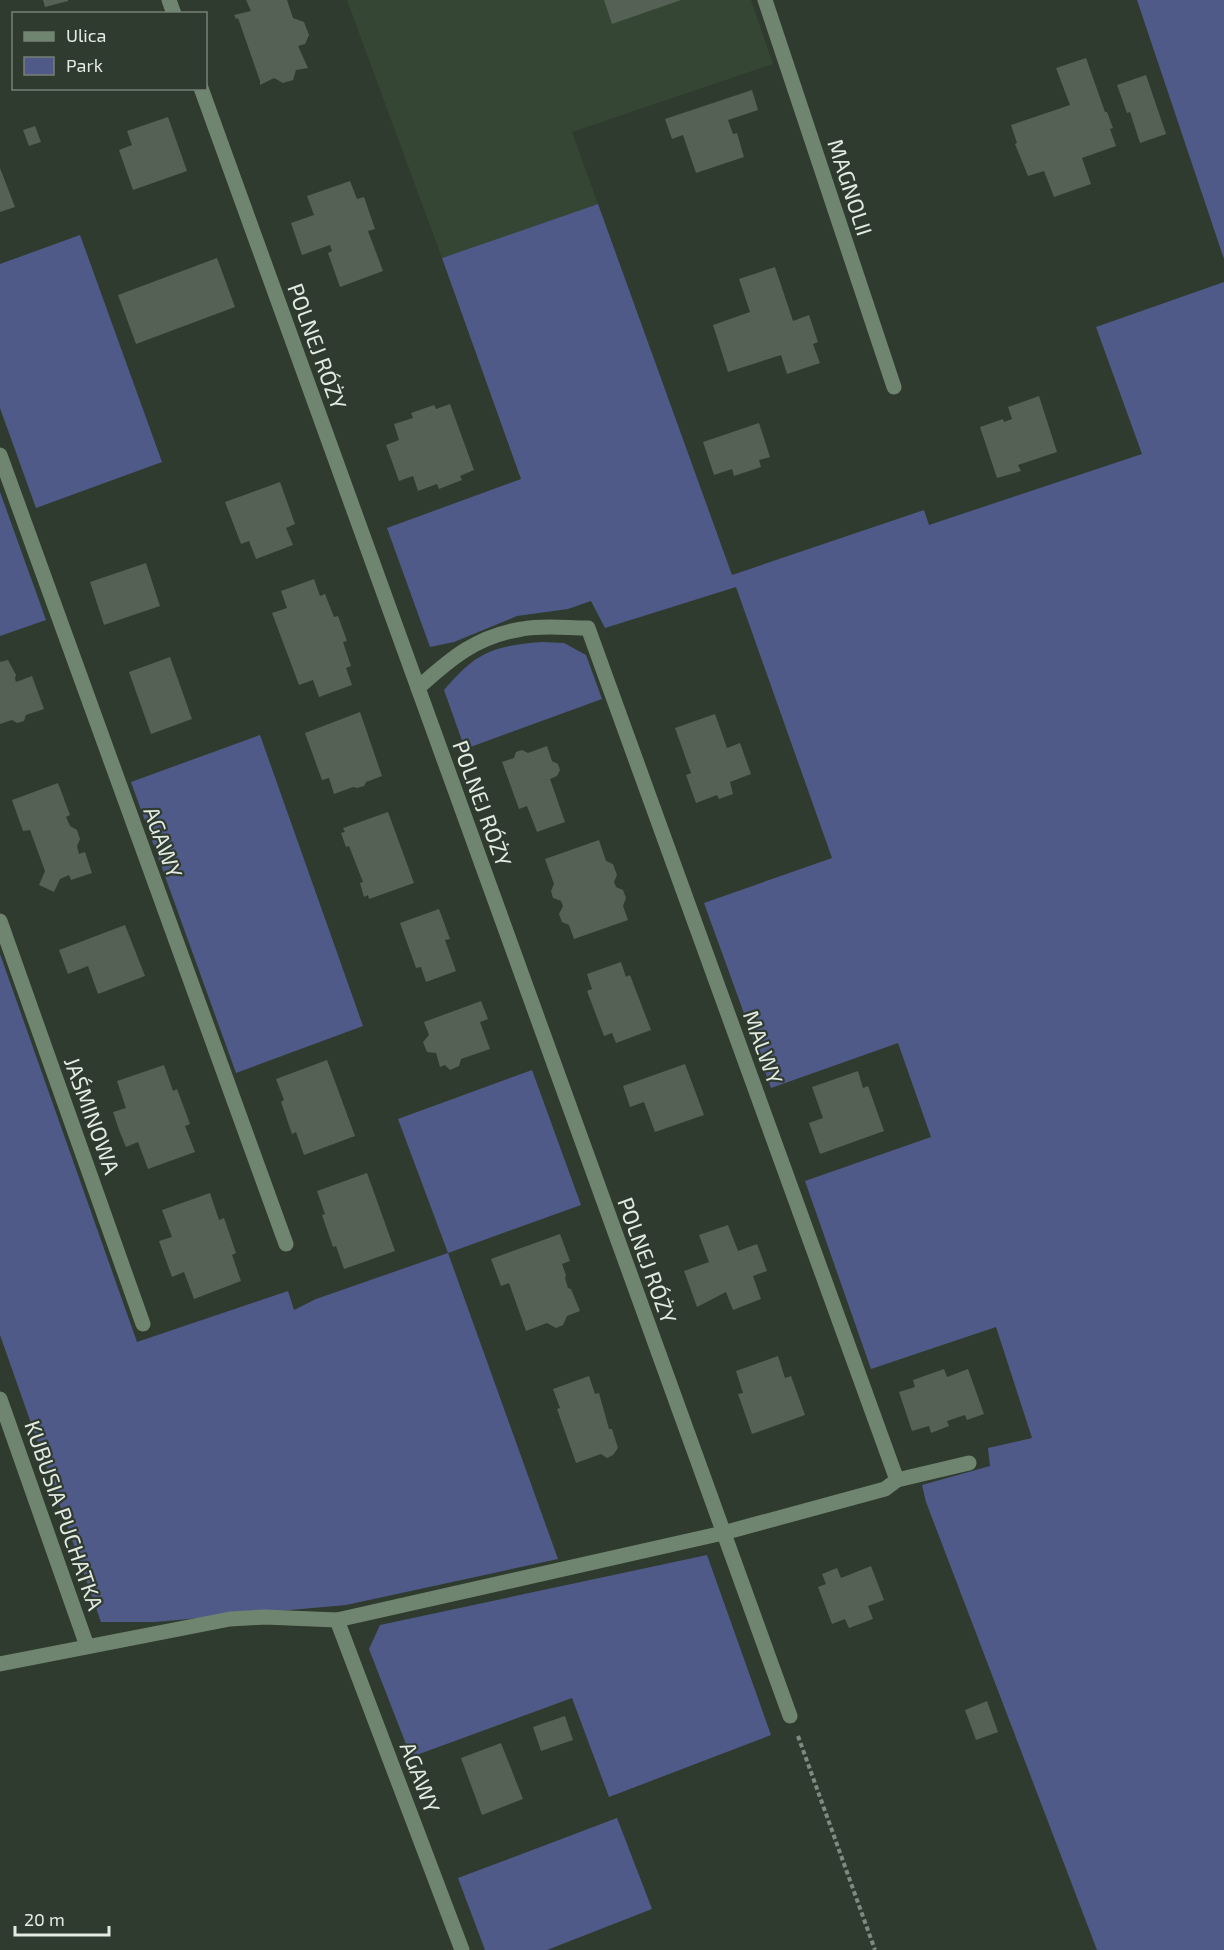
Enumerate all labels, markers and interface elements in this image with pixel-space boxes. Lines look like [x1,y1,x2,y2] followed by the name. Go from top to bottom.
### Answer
[12,12,207,90] legend
[66,24,106,46] text: Ulica
[66,54,103,76] text: Park
[823,136,879,238] street label: MAGNOLII
[283,279,353,413] street label: POLNEJ RÓŻY
[448,736,518,870] street label: POLNEJ RÓŻY
[139,803,189,882] street label: AGAWY
[739,1007,789,1088] street label: MALWY
[60,1053,126,1177] street label: JAŚMINOWA
[613,1193,683,1327] street label: POLNEJ RÓŻY
[20,1417,110,1614] street label: KUBUSIA PUCHATKA
[396,1738,447,1817] street label: AGAWY
[15,1899,110,1937] scale bar
[24,1908,65,1930] text: 20 m

